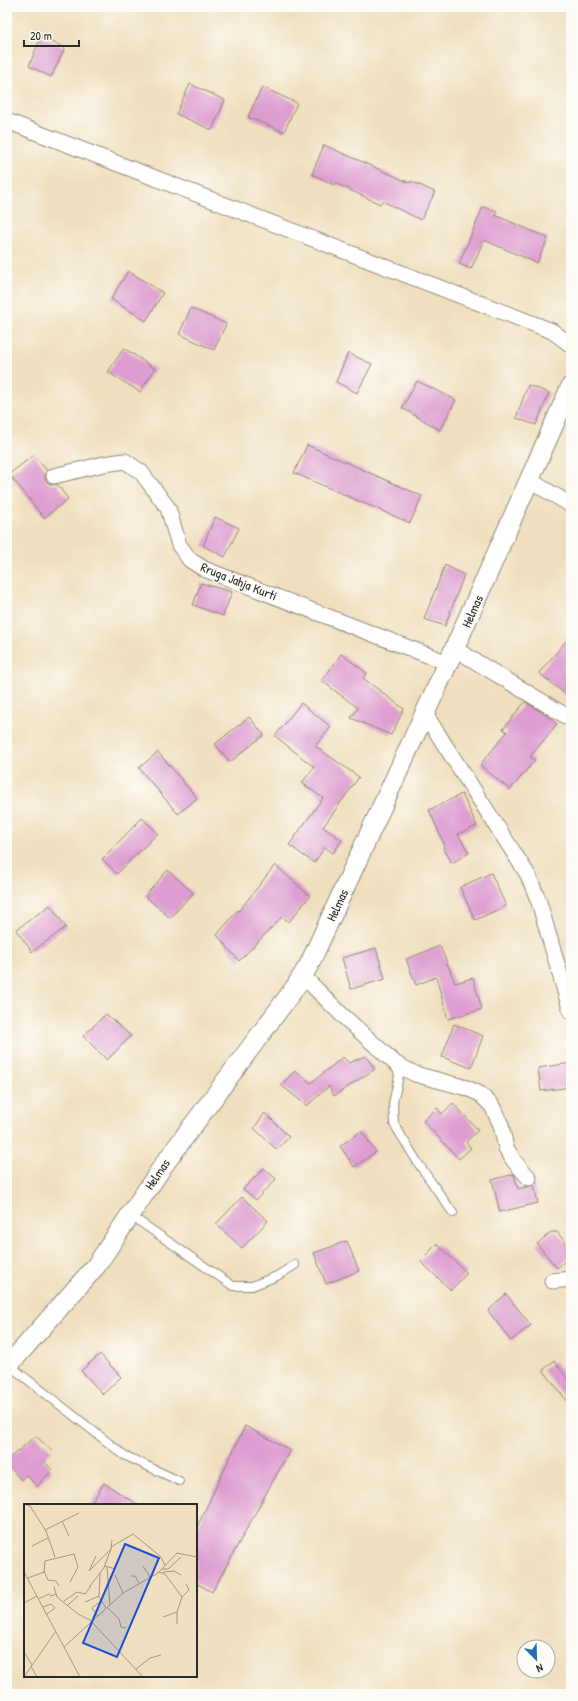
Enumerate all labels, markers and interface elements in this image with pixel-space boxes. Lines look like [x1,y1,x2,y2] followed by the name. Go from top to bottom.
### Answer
[24,22,79,48] scale bar
[30,27,52,44] text: 20 m
[198,558,280,604] street label: Rruga Jahja Kurti
[457,592,487,630] street label: Helmas
[322,886,352,924] street label: Helmas
[140,1155,174,1193] street label: Helmas
[24,1504,197,1677] inset map
[516,1639,556,1679] north arrow
[534,1661,545,1676] text: N

